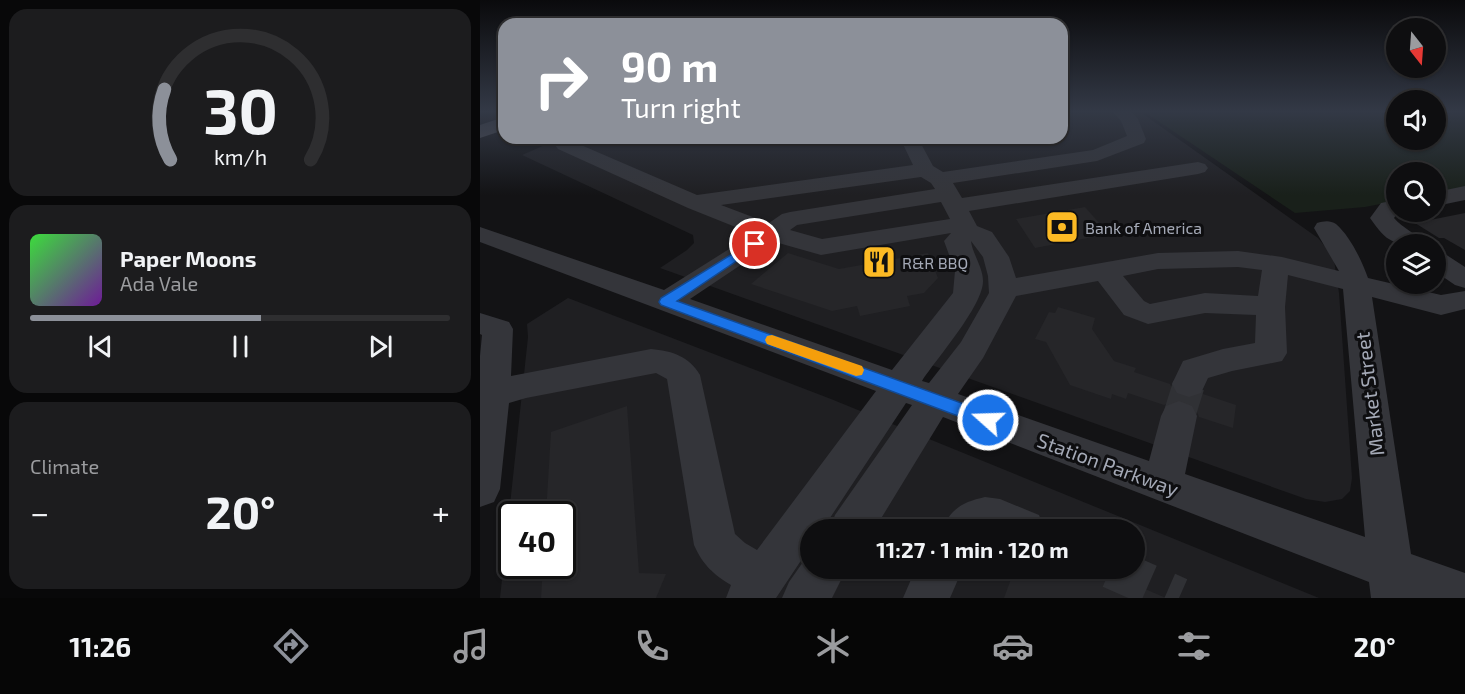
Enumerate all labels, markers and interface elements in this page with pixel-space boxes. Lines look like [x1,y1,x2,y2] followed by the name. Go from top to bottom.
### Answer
[1386,18,1446,78] north arrow
[1386,18,1446,294] map controls
[621,40,718,90] text: 90 m
[522,42,600,120] icon: right
[203,72,277,147] text: 30
[1386,90,1446,150] button: sound
[621,91,741,123] text: Turn right
[213,144,267,169] text: km/h
[1386,162,1446,222] button: search
[1044,209,1080,245] bank icon: Bank of America
[729,218,780,269] pin
[1085,218,1202,237] place label: Bank of America
[738,227,771,260] icon: arrive
[1386,234,1446,294] button: layers
[861,244,897,280] restaurant icon: R&R BBQ
[120,245,256,271] text: Paper Moons
[902,253,968,273] place label: R&R BBQ
[120,271,198,295] text: Ada Vale
[84,330,117,363] icon: previous
[224,330,257,363] icon: pause
[364,330,397,363] icon: next
[1349,330,1389,457] street label: Market Street
[956,388,1020,452] position arrow
[1034,427,1182,501] street label: Station Parkway
[30,454,99,478] text: Climate
[206,484,276,538] text: 20°
[30,492,49,532] text: −
[432,492,450,532] text: +
[498,501,576,579] speed limit sign: 40
[876,536,1069,562] text: 11:27 · 1 min · 120 m
[270,625,312,667] icon: directions
[450,625,492,667] icon: music
[631,625,673,667] icon: phone
[812,625,854,667] icon: climate
[992,625,1034,667] icon: car
[1173,625,1215,667] icon: filters
[69,630,131,662] text: 11:26
[1354,630,1396,662] text: 20°

